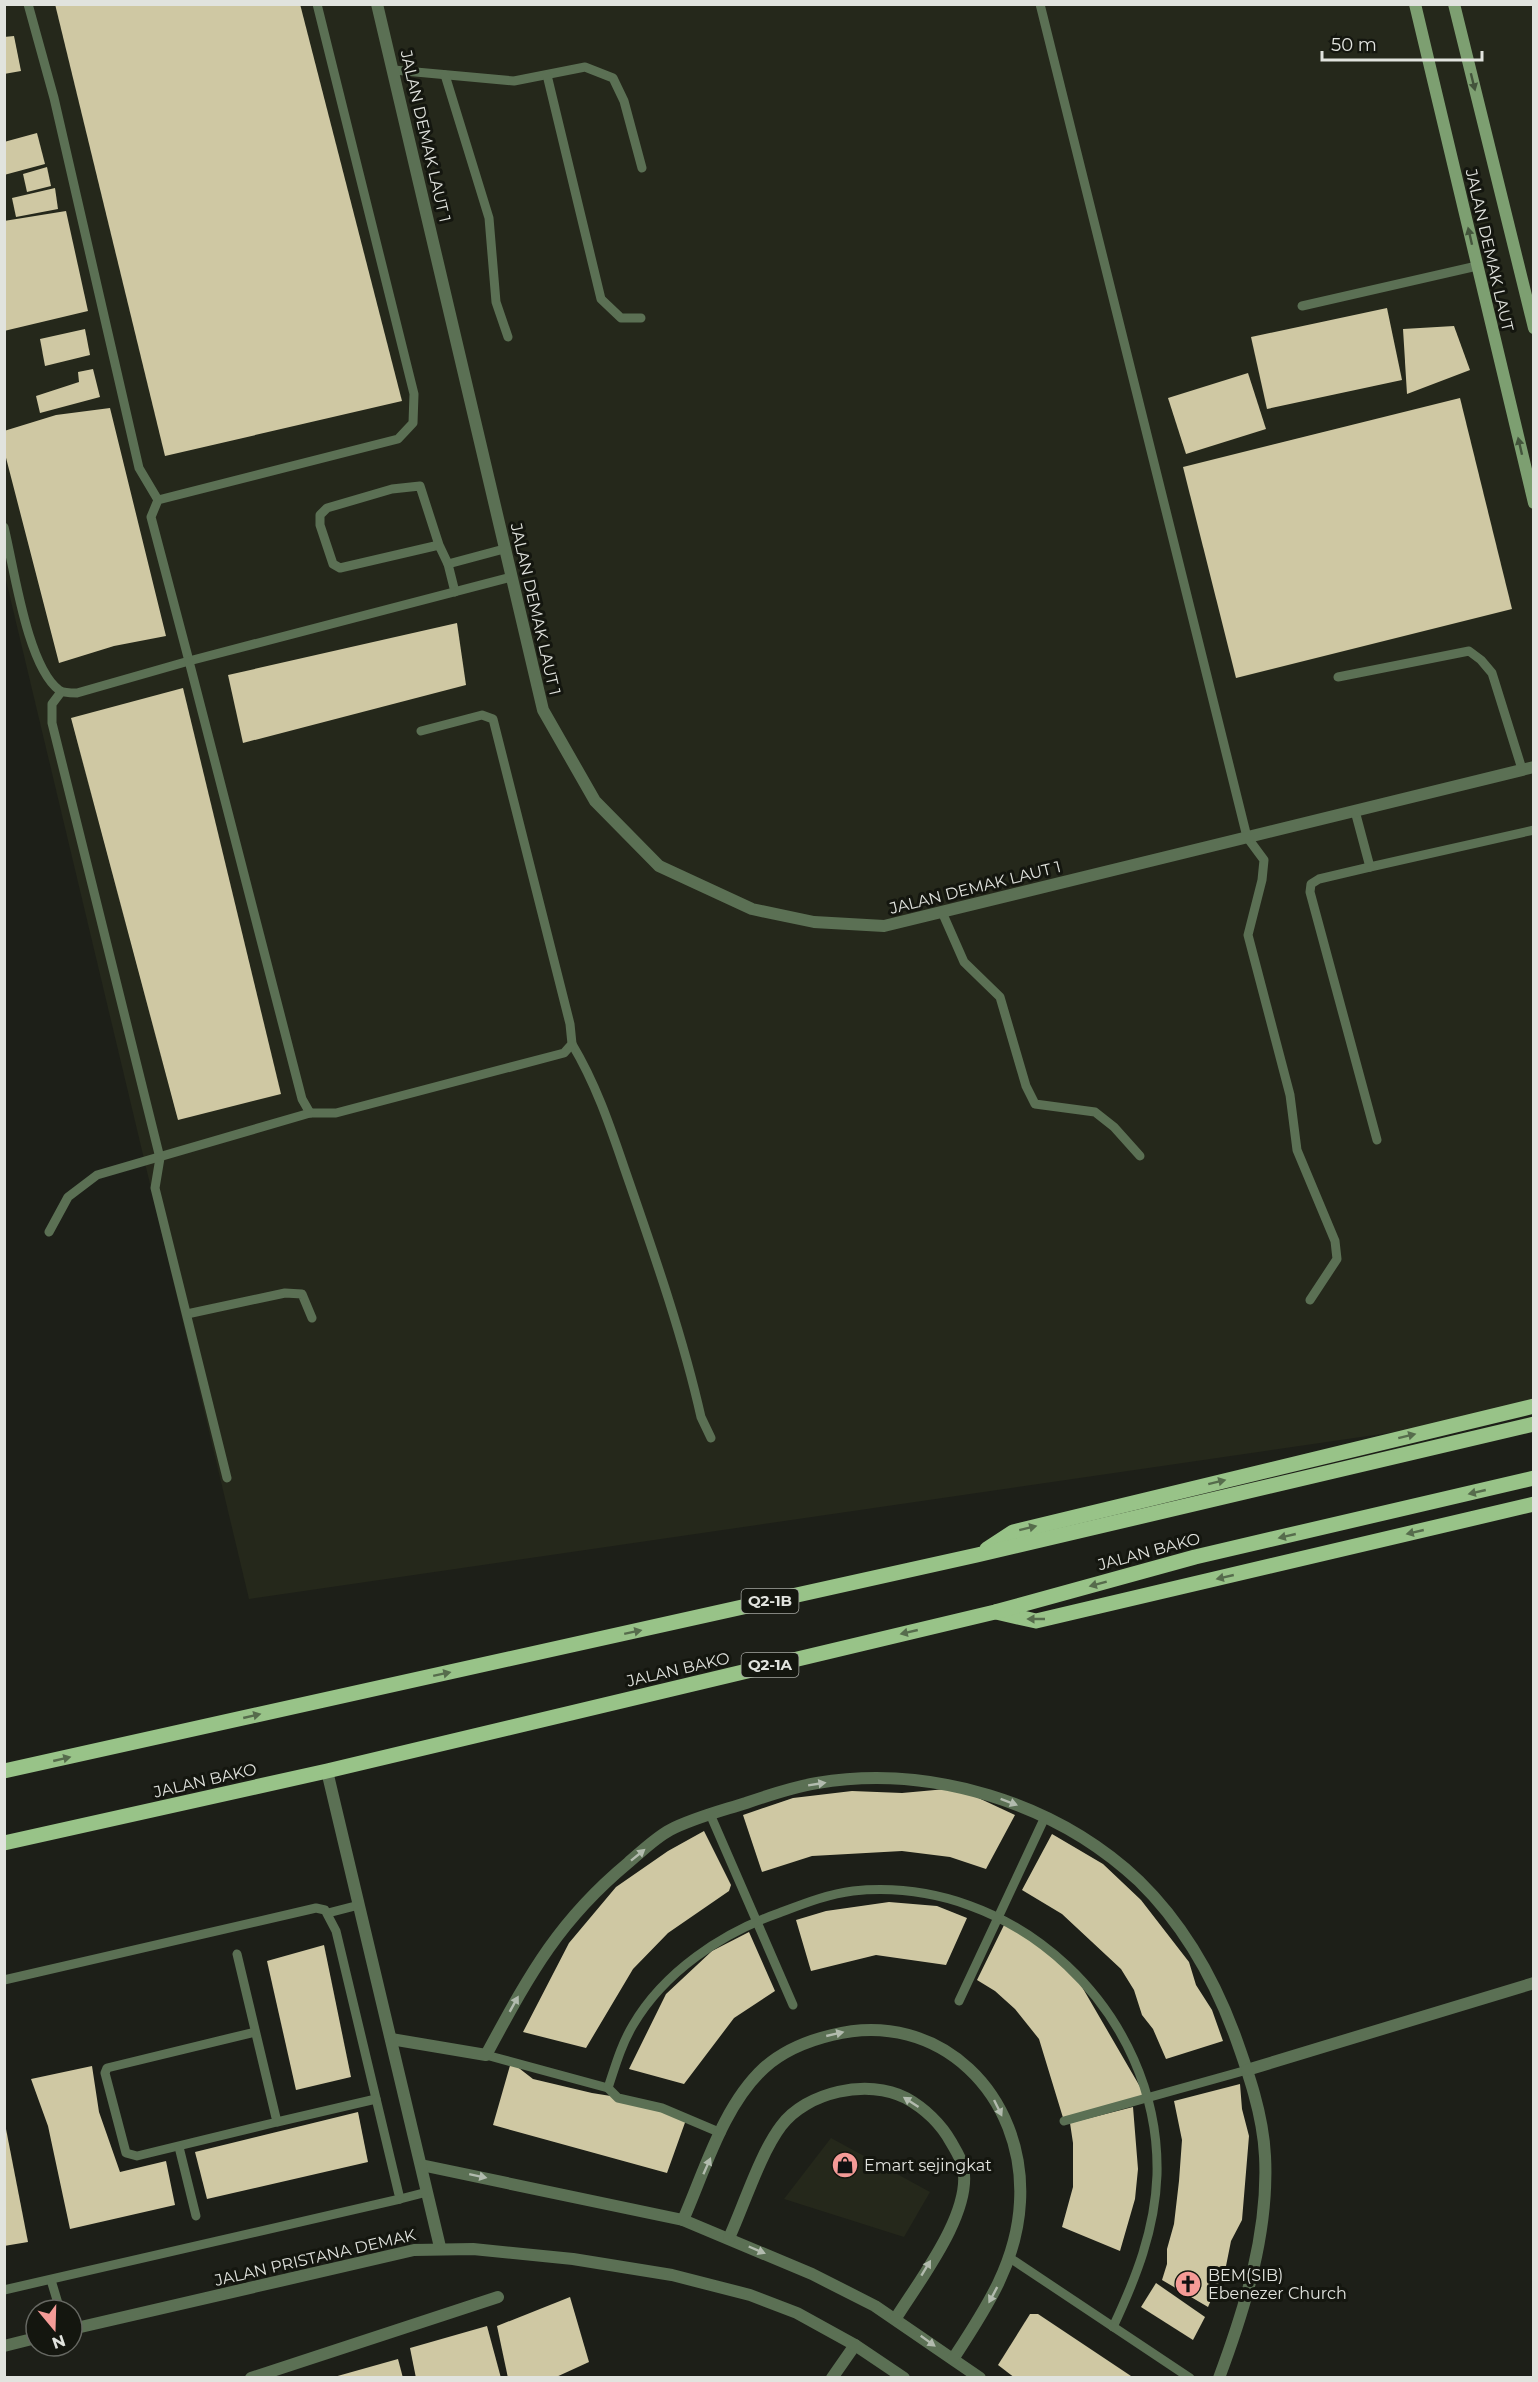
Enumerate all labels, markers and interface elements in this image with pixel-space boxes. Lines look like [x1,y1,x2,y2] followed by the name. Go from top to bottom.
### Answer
[1322,24,1482,62] scale bar
[1331,34,1377,56] text: 50 m
[396,47,455,224] street label: JALAN DEMAK LAUT 1
[1469,73,1479,91] one-way arrow
[1461,166,1518,334] street label: JALAN DEMAK LAUT
[1465,227,1475,245] one-way arrow
[1515,436,1524,455] one-way arrow
[506,520,565,697] street label: JALAN DEMAK LAUT 1
[887,857,1063,918] street label: JALAN DEMAK LAUT 1
[1398,1431,1416,1441] one-way arrow
[1208,1477,1227,1487] one-way arrow
[1467,1487,1486,1497] one-way arrow
[1019,1523,1037,1533] one-way arrow
[1406,1528,1424,1538] one-way arrow
[1095,1529,1202,1575] street label: JALAN BAKO
[1277,1532,1296,1541] one-way arrow
[1216,1572,1235,1582] one-way arrow
[1088,1580,1106,1589] one-way arrow
[742,1589,798,1613] road number: Q2-1B
[1026,1614,1045,1624] one-way arrow
[623,1626,642,1636] one-way arrow
[900,1628,918,1638] one-way arrow
[624,1648,731,1691] street label: JALAN BAKO
[742,1653,798,1677] road number: Q2-1A
[433,1668,451,1678] one-way arrow
[243,1711,262,1720] one-way arrow
[52,1753,71,1763] one-way arrow
[151,1759,258,1802] street label: JALAN BAKO
[807,1779,826,1788] one-way arrow
[1000,1797,1018,1807] one-way arrow
[630,1849,645,1862] one-way arrow
[509,1995,519,2012] one-way arrow
[826,2029,845,2038] one-way arrow
[903,2097,919,2108] one-way arrow
[993,2100,1003,2117] one-way arrow
[830,2150,860,2180] shop icon: Emart sejingkat
[864,2156,992,2175] place label: Emart sejingkat
[702,2157,712,2175] one-way arrow
[469,2171,487,2181] one-way arrow
[212,2225,418,2290] street label: JALAN PRISTANA DEMAK
[748,2246,766,2255] one-way arrow
[921,2260,932,2276] one-way arrow
[1208,2266,1347,2303] place label: BEM(SIB) Ebenezer Church
[1173,2269,1203,2299] church icon: BEM(SIB) Ebenezer Church
[988,2287,998,2304] one-way arrow
[24,2298,84,2358] north arrow
[50,2331,68,2353] text: N
[921,2335,936,2347] one-way arrow

